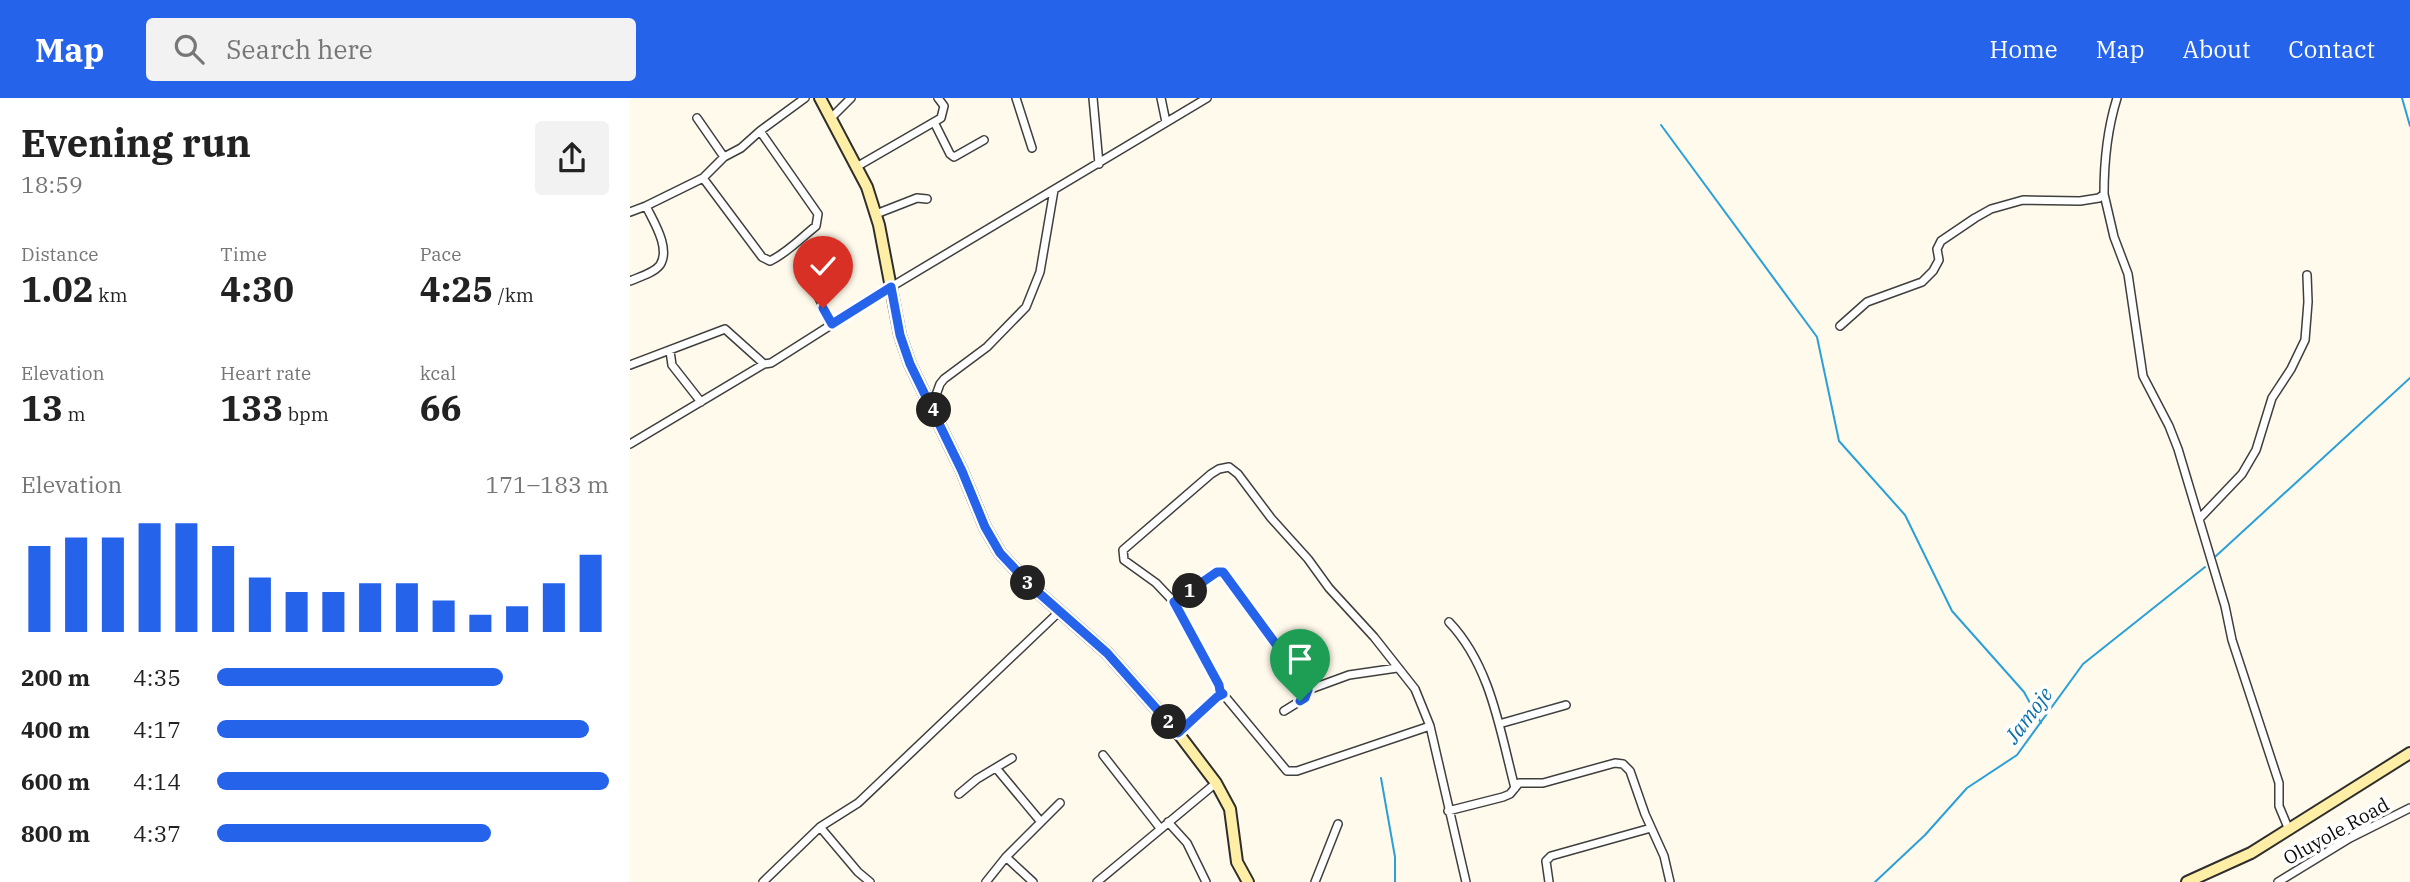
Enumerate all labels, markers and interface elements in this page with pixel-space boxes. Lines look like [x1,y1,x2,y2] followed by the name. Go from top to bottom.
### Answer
[146,18,636,81] search box
[35,28,104,71] text: Map
[170,30,208,68] icon: search
[226,32,373,66] text: Search here
[1990,33,2058,65] text: Home
[2096,33,2144,65] text: Map
[2182,33,2250,65] text: About
[2288,33,2375,65] text: Contact
[21,118,251,167] text: Evening run
[535,121,609,195] button: share
[21,169,83,199] text: 18:59
[793,236,853,308] pin
[21,242,99,266] text: Distance
[220,242,267,266] text: Time
[420,242,461,266] text: Pace
[804,247,842,285] icon: check
[21,266,94,312] text: 1.02
[220,266,294,312] text: 4:30
[420,266,493,312] text: 4:25
[94,283,128,307] text: km
[493,283,534,307] text: /km
[21,361,105,385] text: Elevation
[220,361,311,385] text: Heart rate
[420,361,456,385] text: kcal
[21,385,63,431] text: 13
[220,385,283,431] text: 133
[420,385,462,431] text: 66
[916,392,952,428] pin: 4
[928,397,939,421] text: 4
[63,402,86,426] text: m
[283,402,329,426] text: bpm
[21,469,122,499] text: Elevation
[485,469,609,499] text: 171–183 m
[1010,566,1046,601] pin: 3
[1022,570,1033,594] text: 3
[1172,574,1208,608] pin: 1
[1184,578,1195,602] text: 1
[1270,629,1330,701] pin
[1281,640,1319,678] icon: arrive
[21,662,90,692] text: 200 m
[133,662,181,692] text: 4:35
[1997,681,2059,750] water label: Jamoje
[1152,704,1186,740] pin: 2
[1163,709,1174,733] text: 2
[21,714,90,744] text: 400 m
[133,714,181,744] text: 4:17
[21,766,90,796] text: 600 m
[133,766,181,796] text: 4:14
[2279,792,2393,870] street label: Oluyole Road
[21,818,90,848] text: 800 m
[133,818,181,848] text: 4:37

